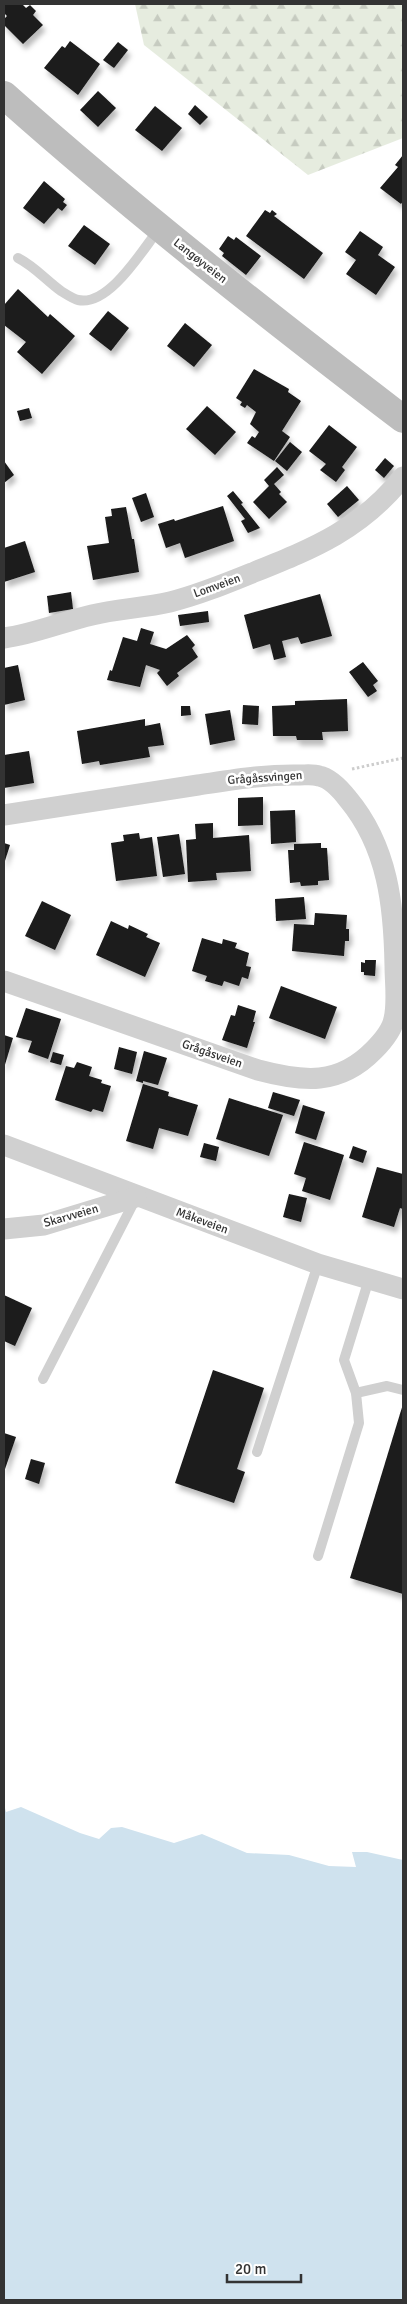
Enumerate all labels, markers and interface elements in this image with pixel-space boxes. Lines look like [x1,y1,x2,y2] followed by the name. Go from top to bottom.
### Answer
[170,235,230,287] street label: Langøyveien
[192,571,242,601] street label: Lomveien
[227,768,303,788] street label: Grågåssvingen
[180,1037,244,1071] street label: Grågåsveien
[42,1201,100,1231] street label: Skarvveien
[174,1205,230,1237] street label: Måkeveien
[227,2252,301,2284] scale bar
[235,2260,266,2278] text: 20 m

